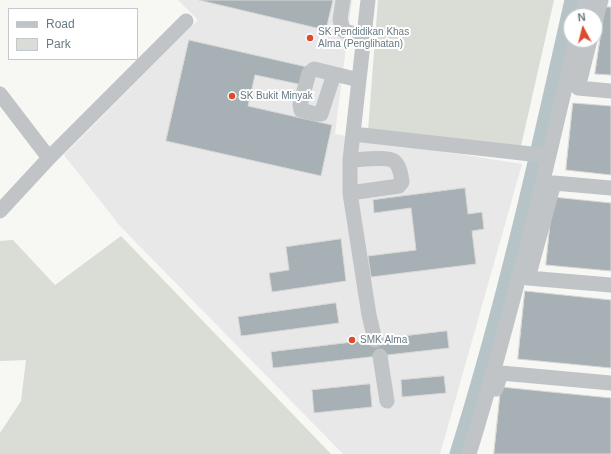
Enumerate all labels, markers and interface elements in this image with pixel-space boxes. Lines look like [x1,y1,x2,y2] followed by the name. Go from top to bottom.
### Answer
[8,8,138,60] legend
[563,8,603,48] north arrow
[577,11,586,24] text: N
[46,17,75,31] text: Road
[318,26,409,50] place label: SK Pendidikan Khas Alma (Penglihatan)
[305,33,315,43] marker: SK Pendidikan Khas Alma (Penglihatan)
[46,37,71,51] text: Park
[240,90,313,102] place label: SK Bukit Minyak
[227,91,237,101] marker: SK Bukit Minyak
[360,334,407,346] place label: SMK Alma
[347,335,357,345] marker: SMK Alma

